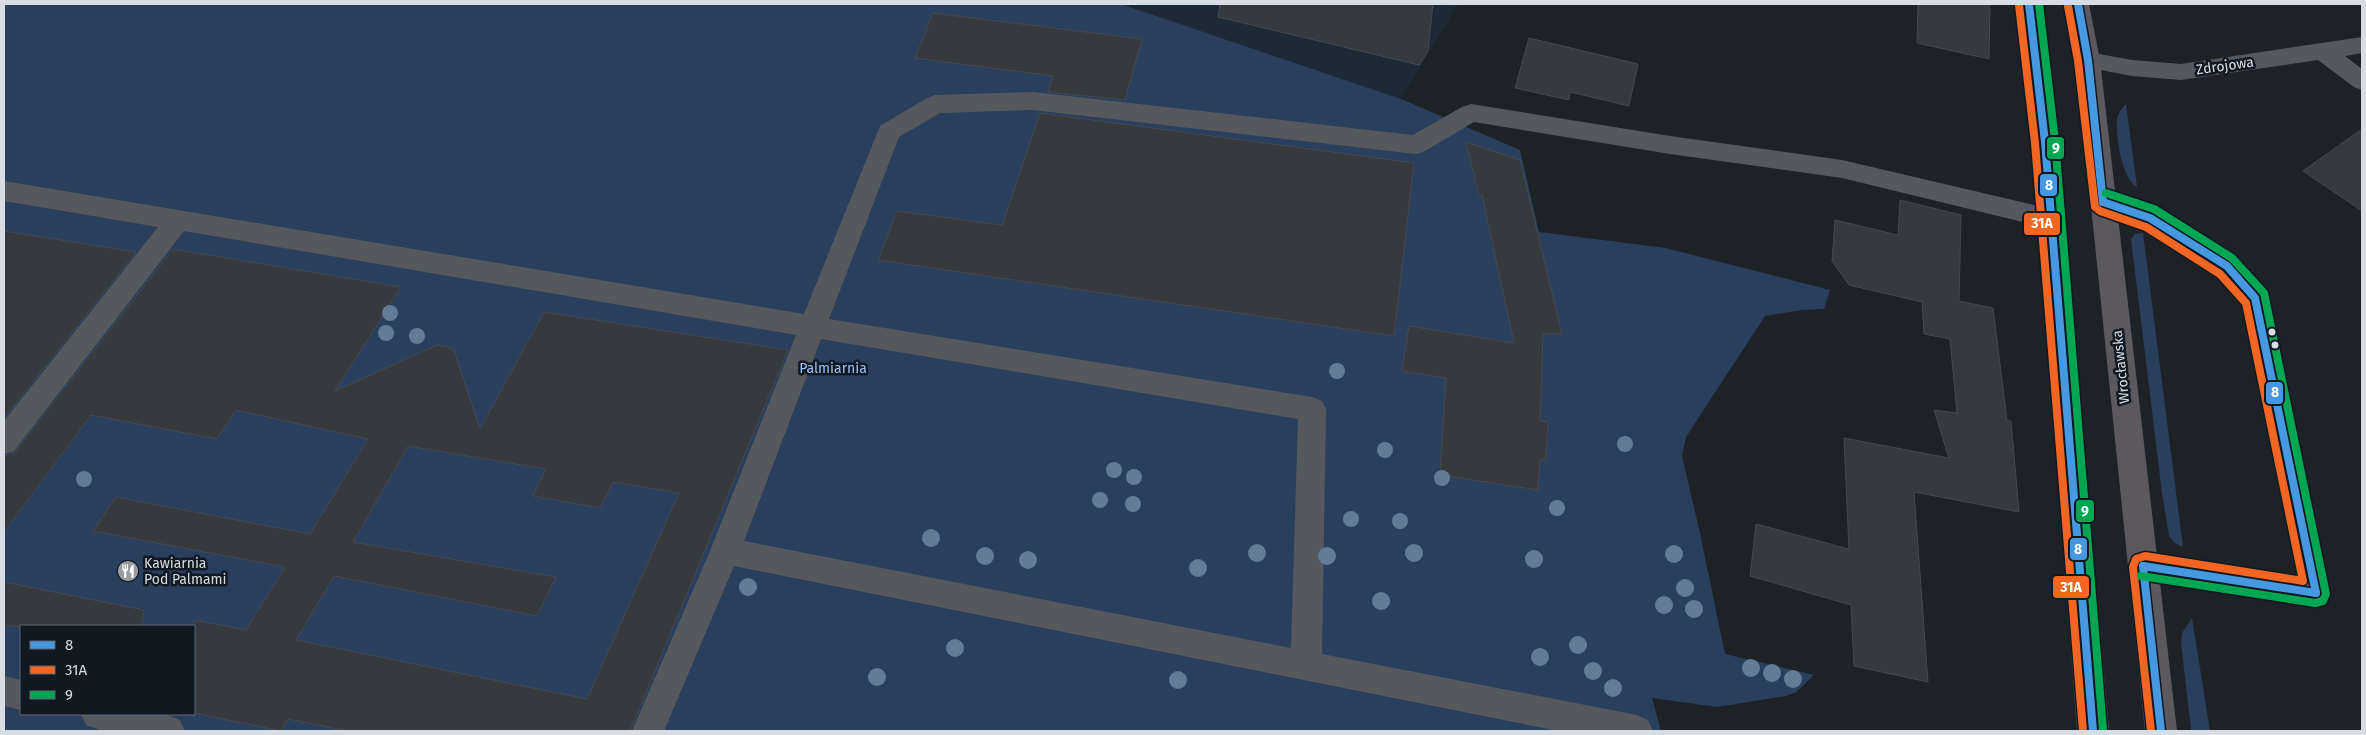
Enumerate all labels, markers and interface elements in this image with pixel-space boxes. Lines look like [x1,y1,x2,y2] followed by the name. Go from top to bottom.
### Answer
[2195,54,2255,78] street label: Zdrojowa
[2046,136,2065,160] line badge: 9
[2052,140,2060,157] text: 9
[2039,173,2058,197] line badge: 8
[2045,177,2053,194] text: 8
[2023,212,2061,236] line badge: 31A
[2030,215,2054,232] text: 31A
[2267,327,2277,337] unlabelled marker
[2109,329,2133,405] street label: Wrocławska
[2270,340,2280,350] unlabelled marker
[799,360,867,377] park label: Palmiarnia
[2265,381,2284,405] line badge: 8
[2271,384,2279,401] text: 8
[2075,499,2095,523] line badge: 9
[2081,503,2089,520] text: 9
[2069,537,2088,561] line badge: 8
[2074,541,2082,558] text: 8
[144,555,226,588] place label: Kawiarnia Pod Palmami
[116,559,140,583] restaurant icon: Kawiarnia Pod Palmami
[2052,575,2090,599] line badge: 31A
[2059,579,2083,596] text: 31A
[20,625,195,715] legend
[65,636,73,654] text: 8
[65,661,88,679] text: 31A
[65,686,73,704] text: 9

